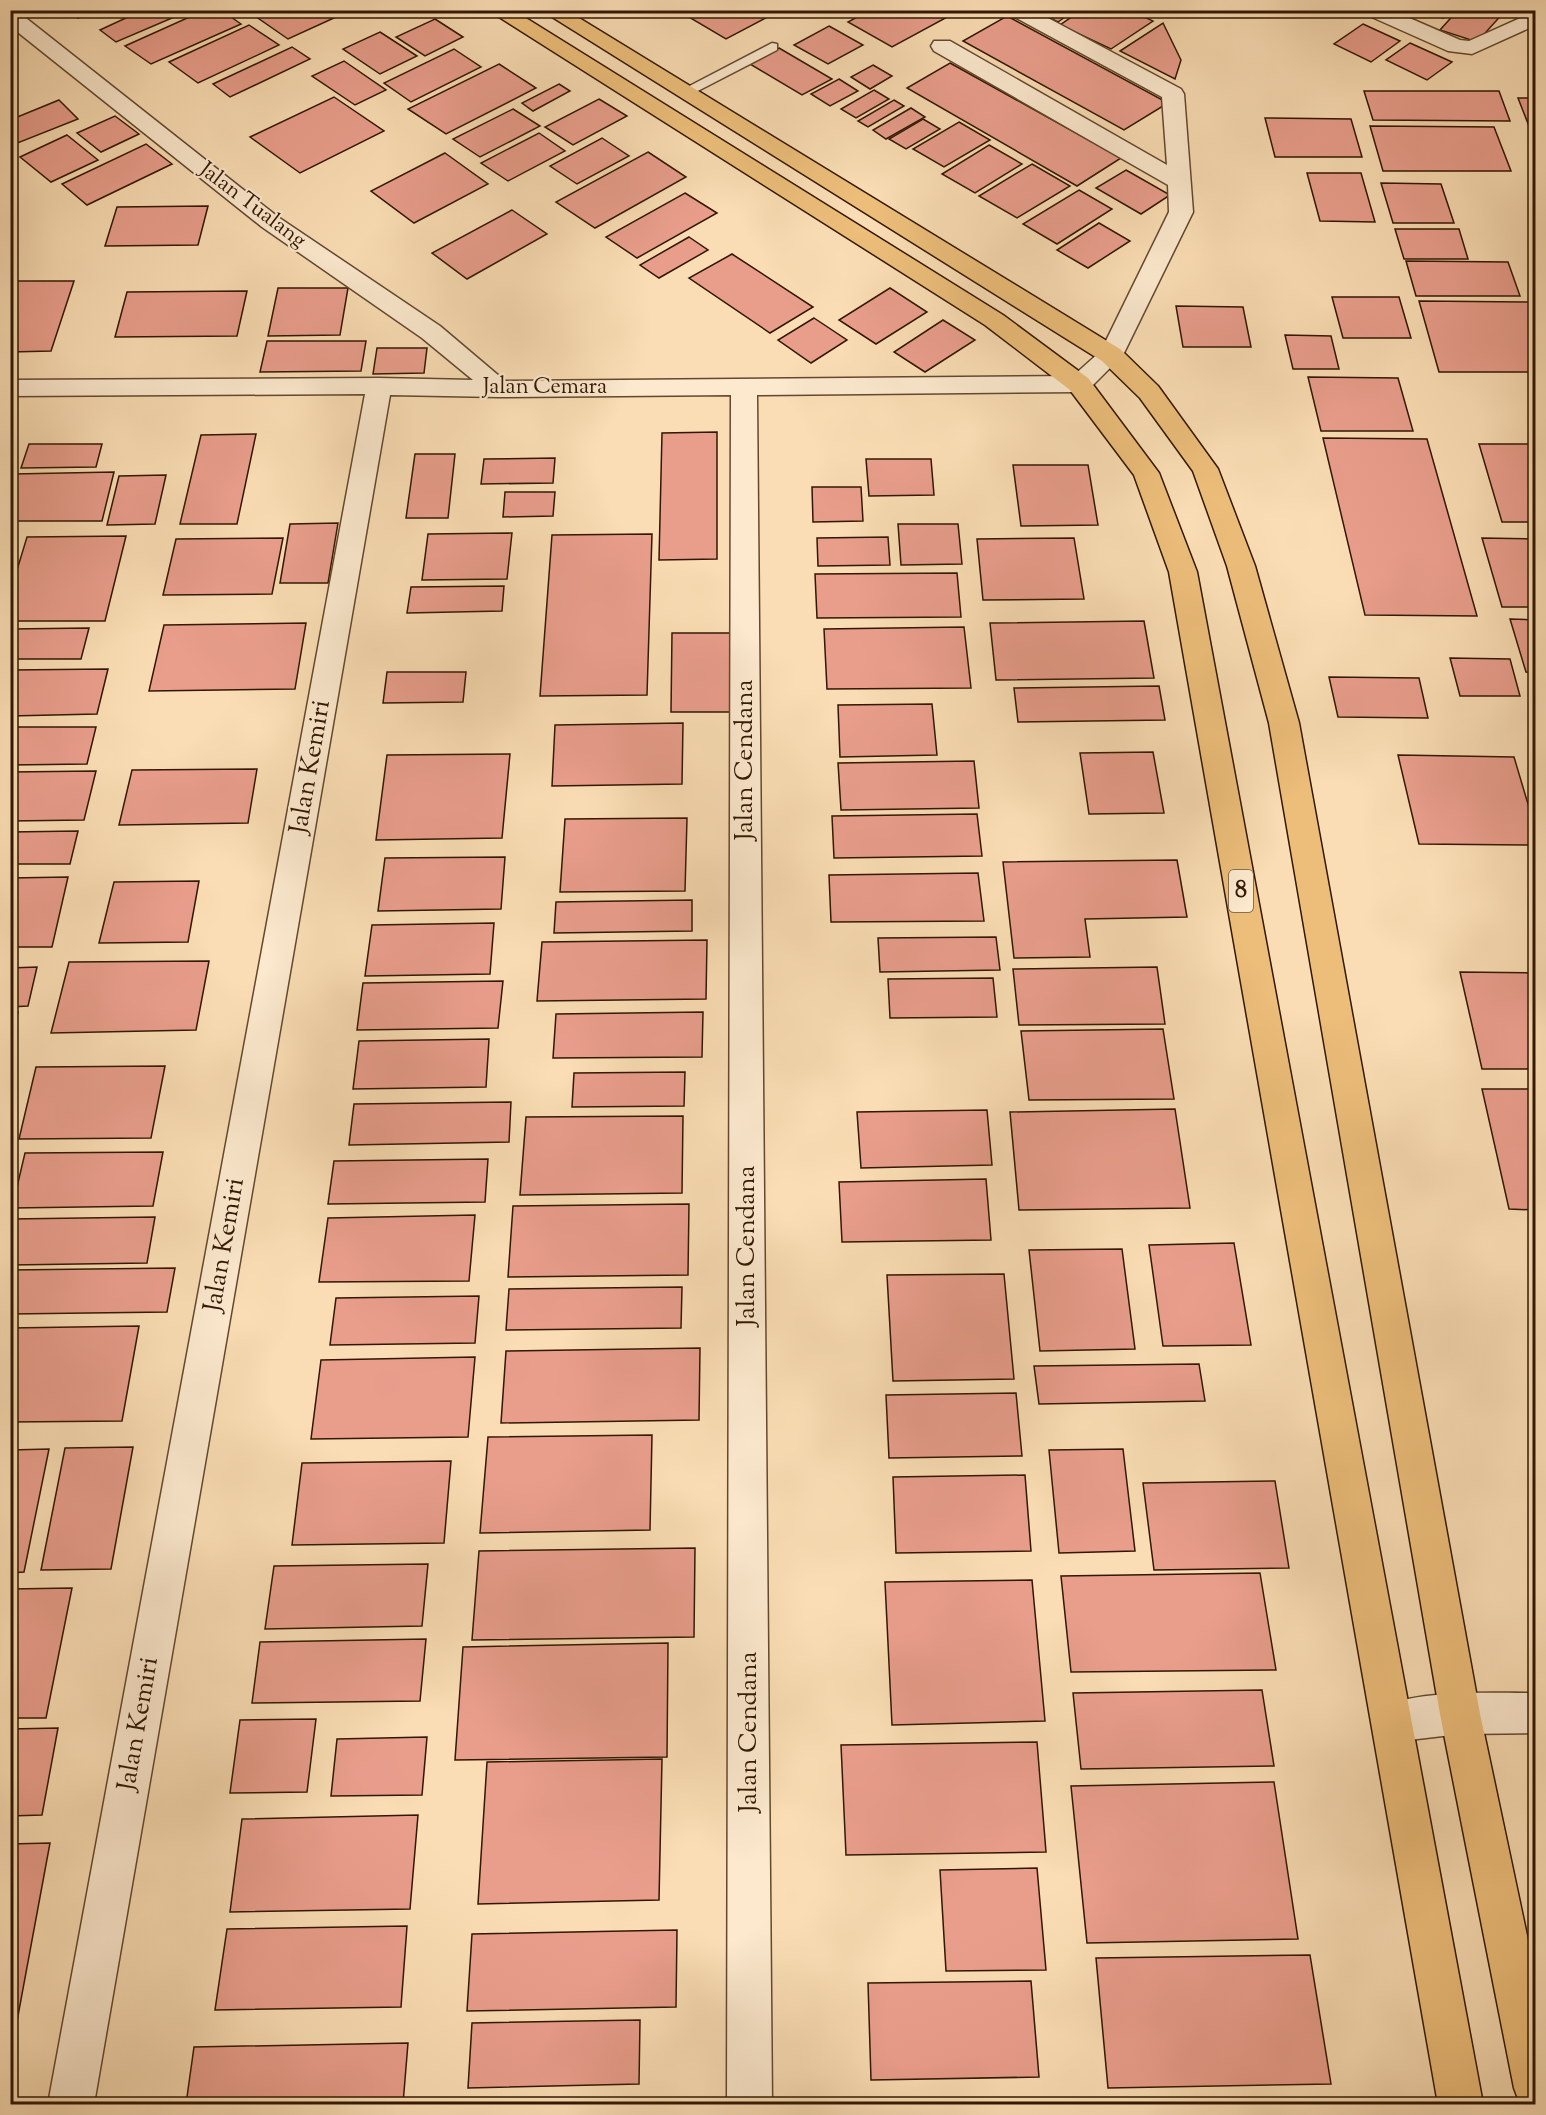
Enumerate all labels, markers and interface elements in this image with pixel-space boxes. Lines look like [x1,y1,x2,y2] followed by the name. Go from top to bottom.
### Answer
[191,155,312,257] street label: Jalan Tualang
[482,372,607,404] street label: Jalan Cemara
[727,679,764,843] street label: Jalan Cendana
[281,697,341,839] street label: Jalan Kemiri
[1229,870,1253,912] road number: 8
[729,1165,766,1329] street label: Jalan Cendana
[195,1175,255,1317] street label: Jalan Kemiri
[731,1651,768,1815] street label: Jalan Cendana
[109,1654,169,1796] street label: Jalan Kemiri

